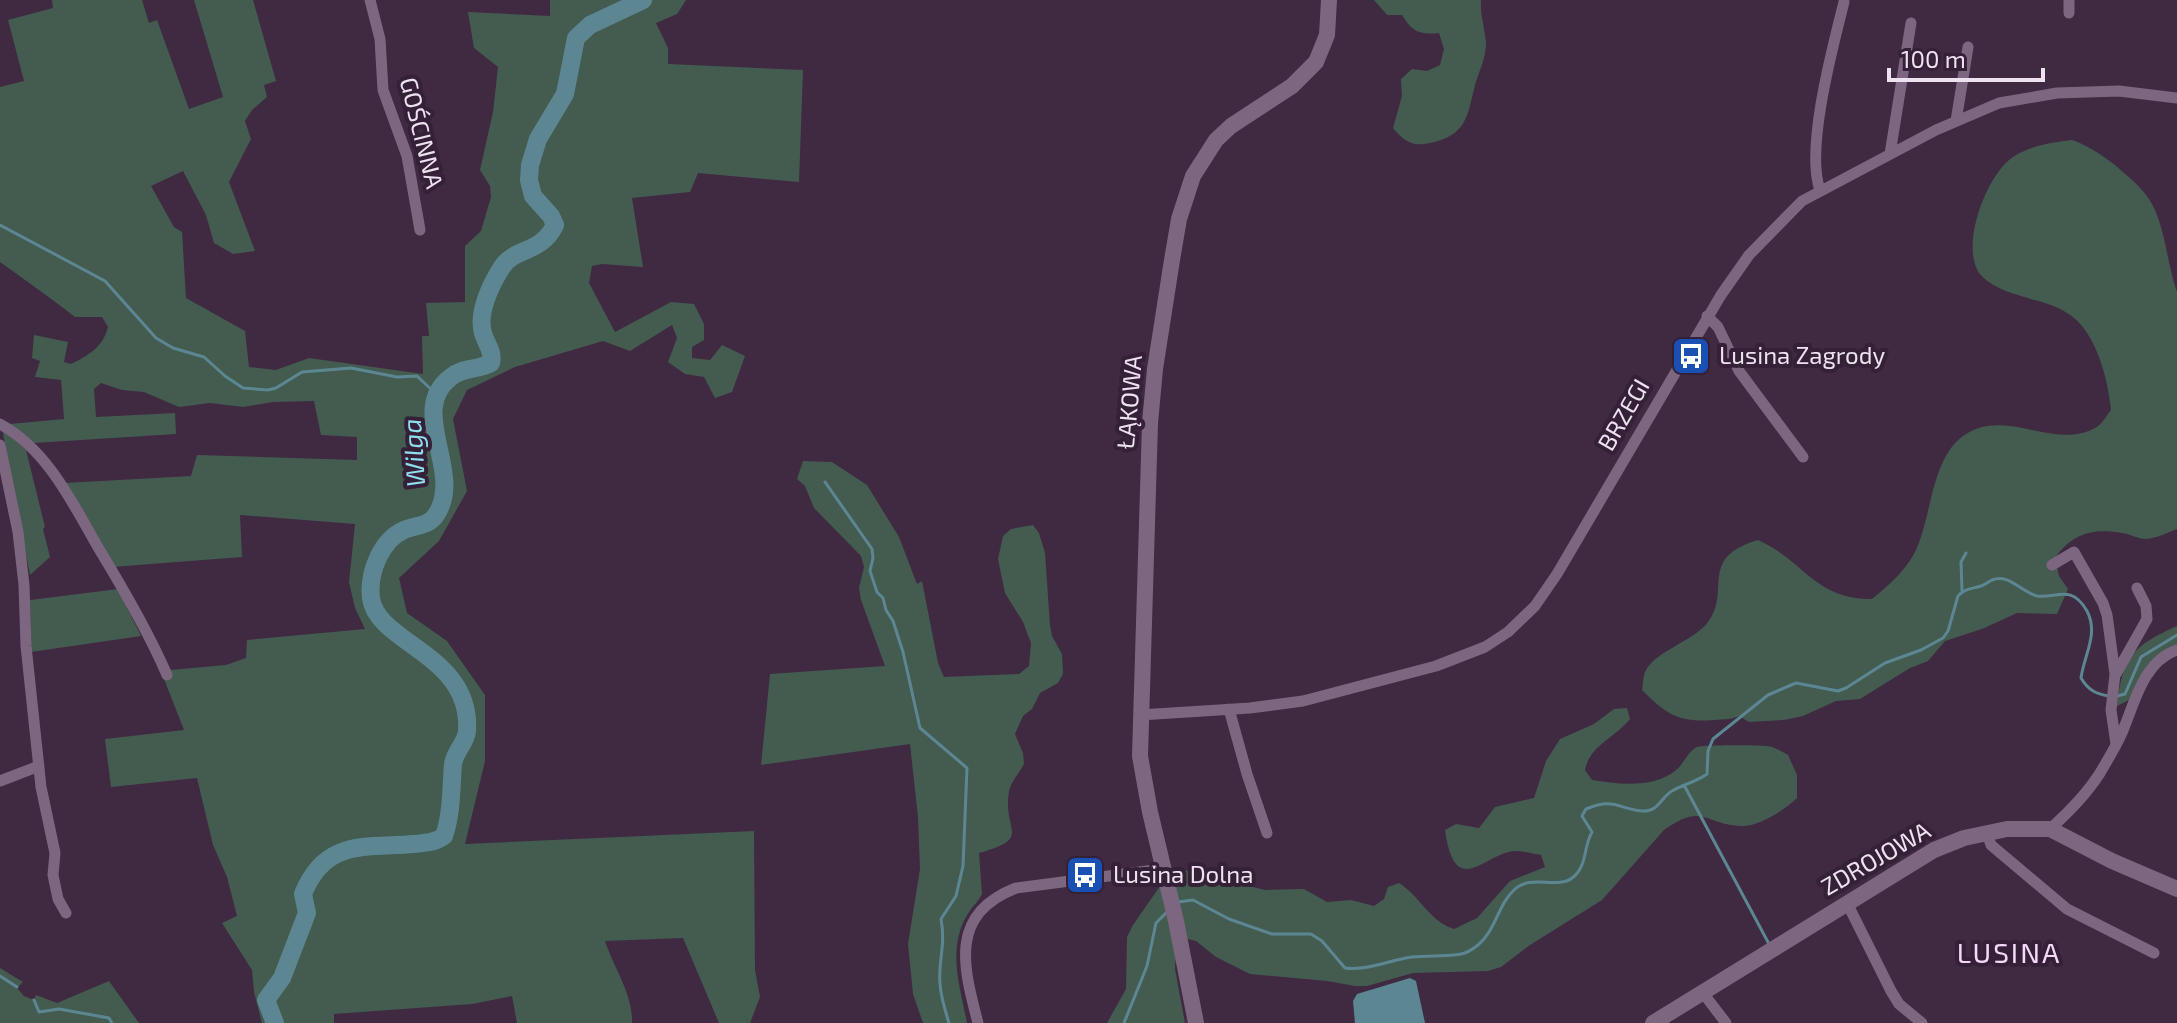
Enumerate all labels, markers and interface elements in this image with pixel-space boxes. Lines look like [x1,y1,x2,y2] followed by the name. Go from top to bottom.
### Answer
[1889,32,2043,82] scale bar
[1901,44,1966,73] text: 100 m
[395,74,450,191] street label: GOŚCINNA
[1670,335,1712,377] bus stop icon: Lusina Zagrody
[1719,340,1885,369] place label: Lusina Zagrody
[1110,354,1147,450] street label: ŁĄKOWA
[1591,373,1655,455] street label: BRZEGI
[395,418,430,488] water label: Wilga
[1815,815,1935,901] street label: ZDROJOWA
[1064,854,1106,896] bus stop icon: Lusina Dolna
[1113,859,1253,888] place label: Lusina Dolna
[1957,935,2061,969] district label: LUSINA

